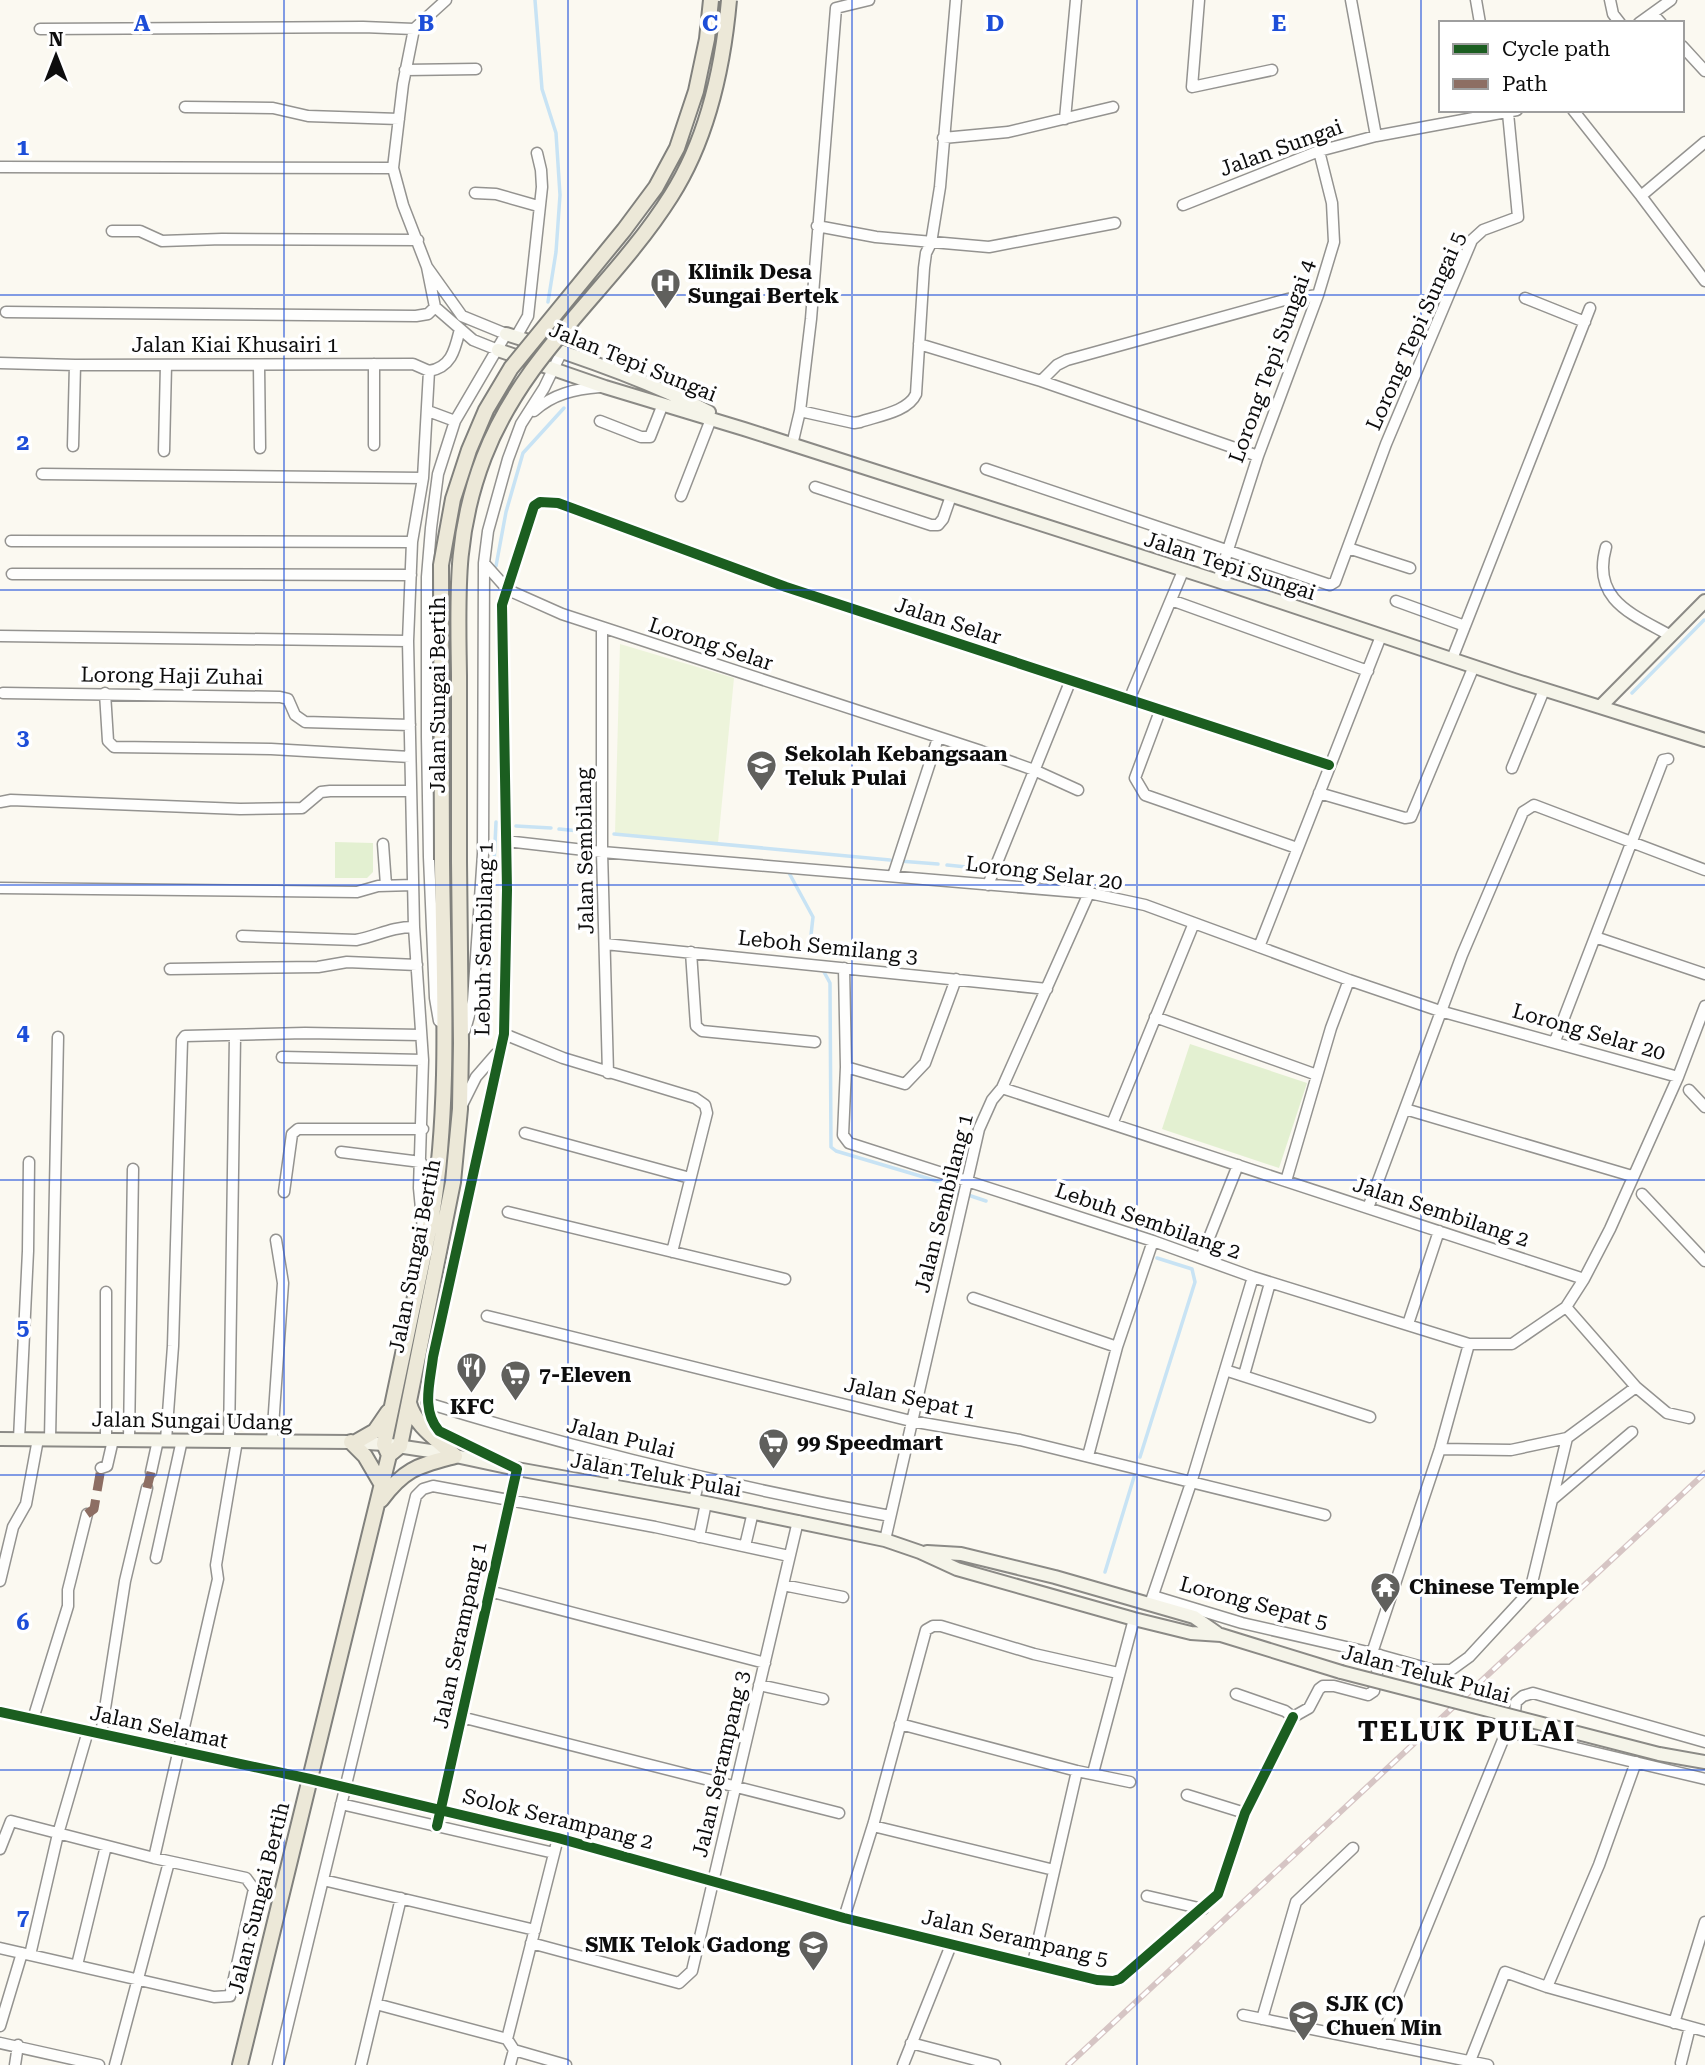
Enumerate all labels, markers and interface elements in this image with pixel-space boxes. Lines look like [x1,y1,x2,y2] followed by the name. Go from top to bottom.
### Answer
[134,10,151,37] text: A
[418,10,434,37] text: B
[702,10,718,37] text: C
[986,10,1004,37] text: D
[1272,10,1286,37] text: E
[21,21,91,91] north arrow
[1439,21,1684,112] legend
[49,28,64,51] text: N
[1502,37,1611,61] text: Cycle path
[1502,72,1548,96] text: Path
[1216,115,1346,181] street label: Jalan Sungai
[17,134,30,161] text: 1
[1361,228,1471,434] street label: Lorong Tepi Sungai 5
[1224,256,1320,466] street label: Lorong Tepi Sungai 4
[688,260,840,308] place label: Klinik Desa Sungai Bertek
[648,267,682,311] hospital icon: Klinik Desa Sungai Bertek
[546,317,721,407] street label: Jalan Tepi Sungai
[132,333,338,357] street label: Jalan Kiai Khusairi 1
[17,429,29,456] text: 2
[1141,527,1319,605] street label: Jalan Tepi Sungai
[892,592,1005,650] street label: Jalan Selar
[426,596,450,793] street label: Jalan Sungai Bertih
[646,613,777,676] street label: Lorong Selar
[80,662,264,690] street label: Lorong Haji Zuhai
[17,724,30,751] text: 3
[785,742,1008,790] place label: Sekolah Kebangsaan Teluk Pulai
[745,749,779,793] school or university icon: Sekolah Kebangsaan Teluk Pulai
[572,767,598,935] street label: Jalan Sembilang
[470,842,498,1036] street label: Lebuh Sembilang 1
[964,851,1124,895] street label: Lorong Selar 20
[737,926,919,968] street label: Leboh Semilang 3
[1510,999,1668,1065] street label: Lorong Selar 20
[17,1019,30,1046] text: 4
[910,1111,978,1295] street label: Jalan Sembilang 1
[384,1157,446,1355] street label: Jalan Sungai Bertih
[1350,1172,1532,1252] street label: Jalan Sembilang 2
[1052,1178,1244,1264] street label: Lebuh Sembilang 2
[17,1314,30,1341] text: 5
[455,1350,489,1394] restaurant icon: KFC
[499,1358,533,1402] supermarket icon: 7-Eleven
[539,1363,631,1387] place label: 7-Eleven
[842,1372,978,1424] street label: Jalan Sepat 1
[450,1395,494,1419] place label: KFC
[91,1407,293,1435] street label: Jalan Sungai Udang
[564,1413,678,1463] street label: Jalan Pulai
[757,1426,791,1470] supermarket icon: 99 Speedmart
[797,1431,943,1455] place label: 99 Speedmart
[569,1448,744,1502] street label: Jalan Teluk Pulai
[428,1539,492,1731] street label: Jalan Serampang 1
[1369,1570,1403,1614] temple icon: Chinese Temple
[1177,1572,1331,1634] street label: Lorong Sepat 5
[1409,1575,1579,1599] place label: Chinese Temple
[17,1609,30,1636] text: 6
[1339,1640,1513,1708] street label: Jalan Teluk Pulai
[688,1668,754,1860] street label: Jalan Serampang 3
[88,1701,230,1753] street label: Jalan Selamat
[1358,1715,1576,1748] district label: TELUK PULAI
[460,1784,656,1854] street label: Solok Serampang 2
[224,1799,295,1996] street label: Jalan Sungai Bertih
[17,1904,30,1931] text: 7
[919,1905,1111,1971] street label: Jalan Serampang 5
[796,1928,830,1972] school or university icon: SMK Telok Gadong
[585,1933,790,1957] place label: SMK Telok Gadong
[1326,1992,1442,2040] place label: SJK (C) Chuen Min
[1286,1999,1320,2043] school or university icon: SJK (C) Chuen Min

